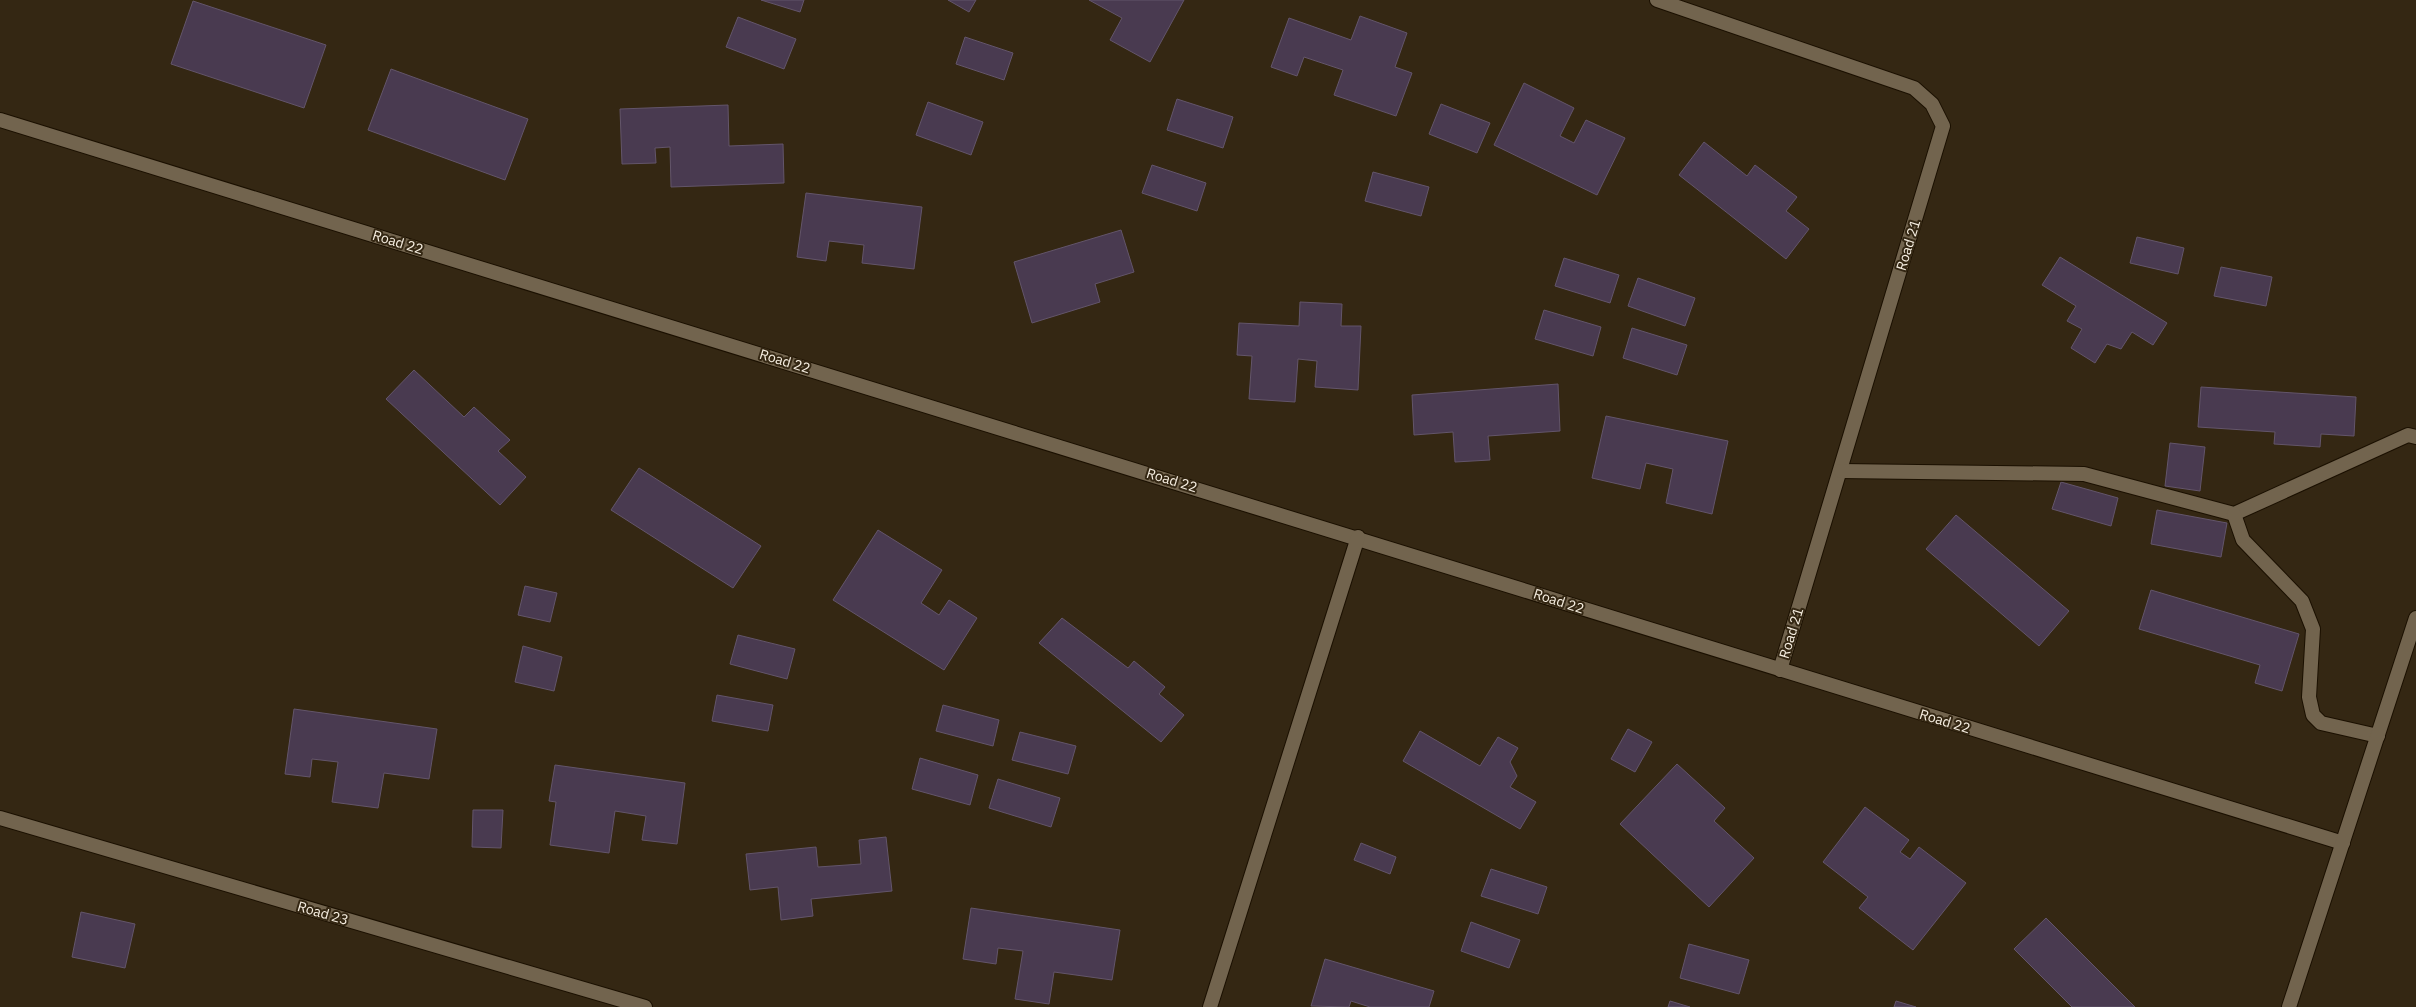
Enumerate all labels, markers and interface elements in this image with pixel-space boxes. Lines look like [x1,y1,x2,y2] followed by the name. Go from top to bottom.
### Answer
[1892,217,1924,273] street label: Road 21
[370,226,426,258] street label: Road 22
[757,345,813,377] street label: Road 22
[1144,464,1200,496] street label: Road 22
[1531,584,1587,618] street label: Road 22
[1775,605,1807,661] street label: Road 21
[1917,705,1973,737] street label: Road 22
[295,897,351,929] street label: Road 23

